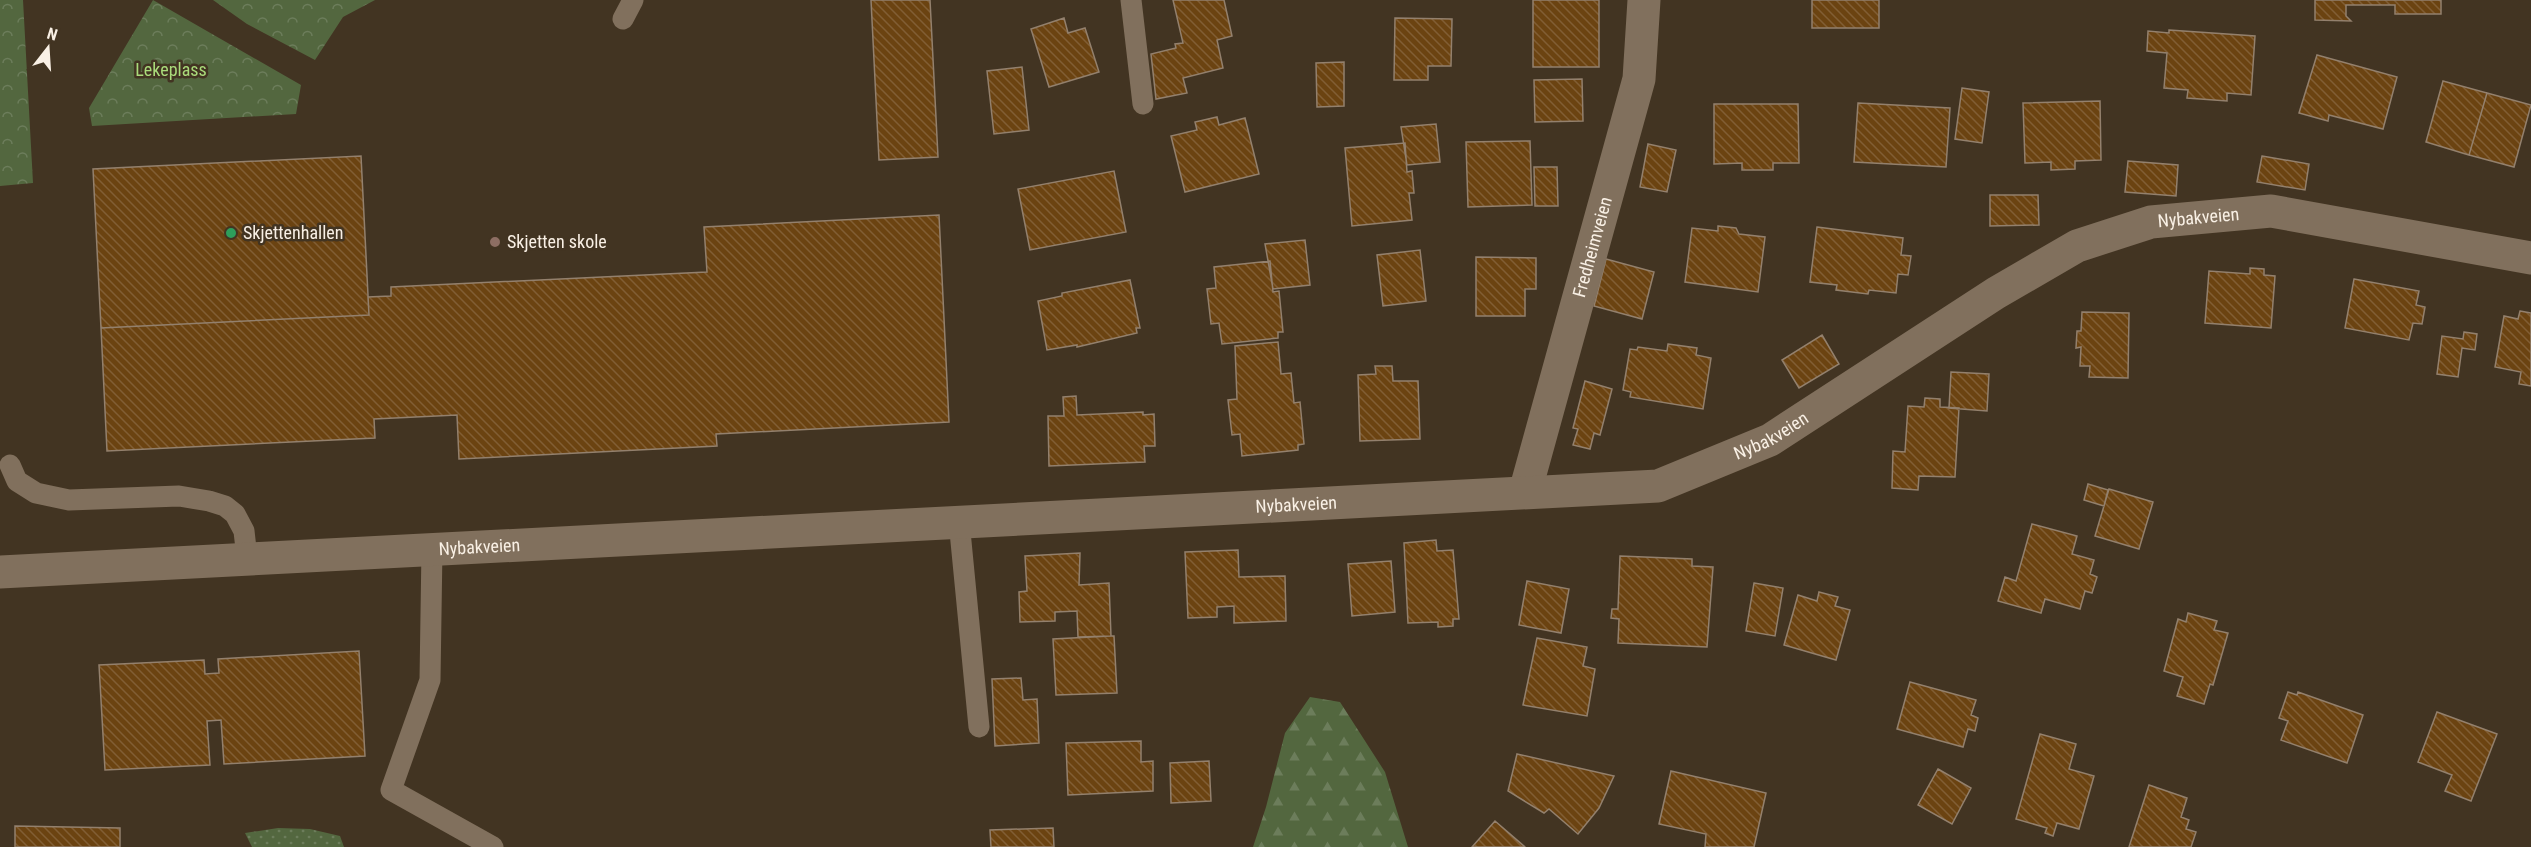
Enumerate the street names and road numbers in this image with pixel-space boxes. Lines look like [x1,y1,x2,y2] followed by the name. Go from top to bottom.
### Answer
[1568,194,1616,300] street label: Fredheimveien
[2157,203,2240,231] street label: Nybakveien
[1731,407,1812,464] street label: Nybakveien
[1255,492,1338,517] street label: Nybakveien
[438,534,521,559] street label: Nybakveien

